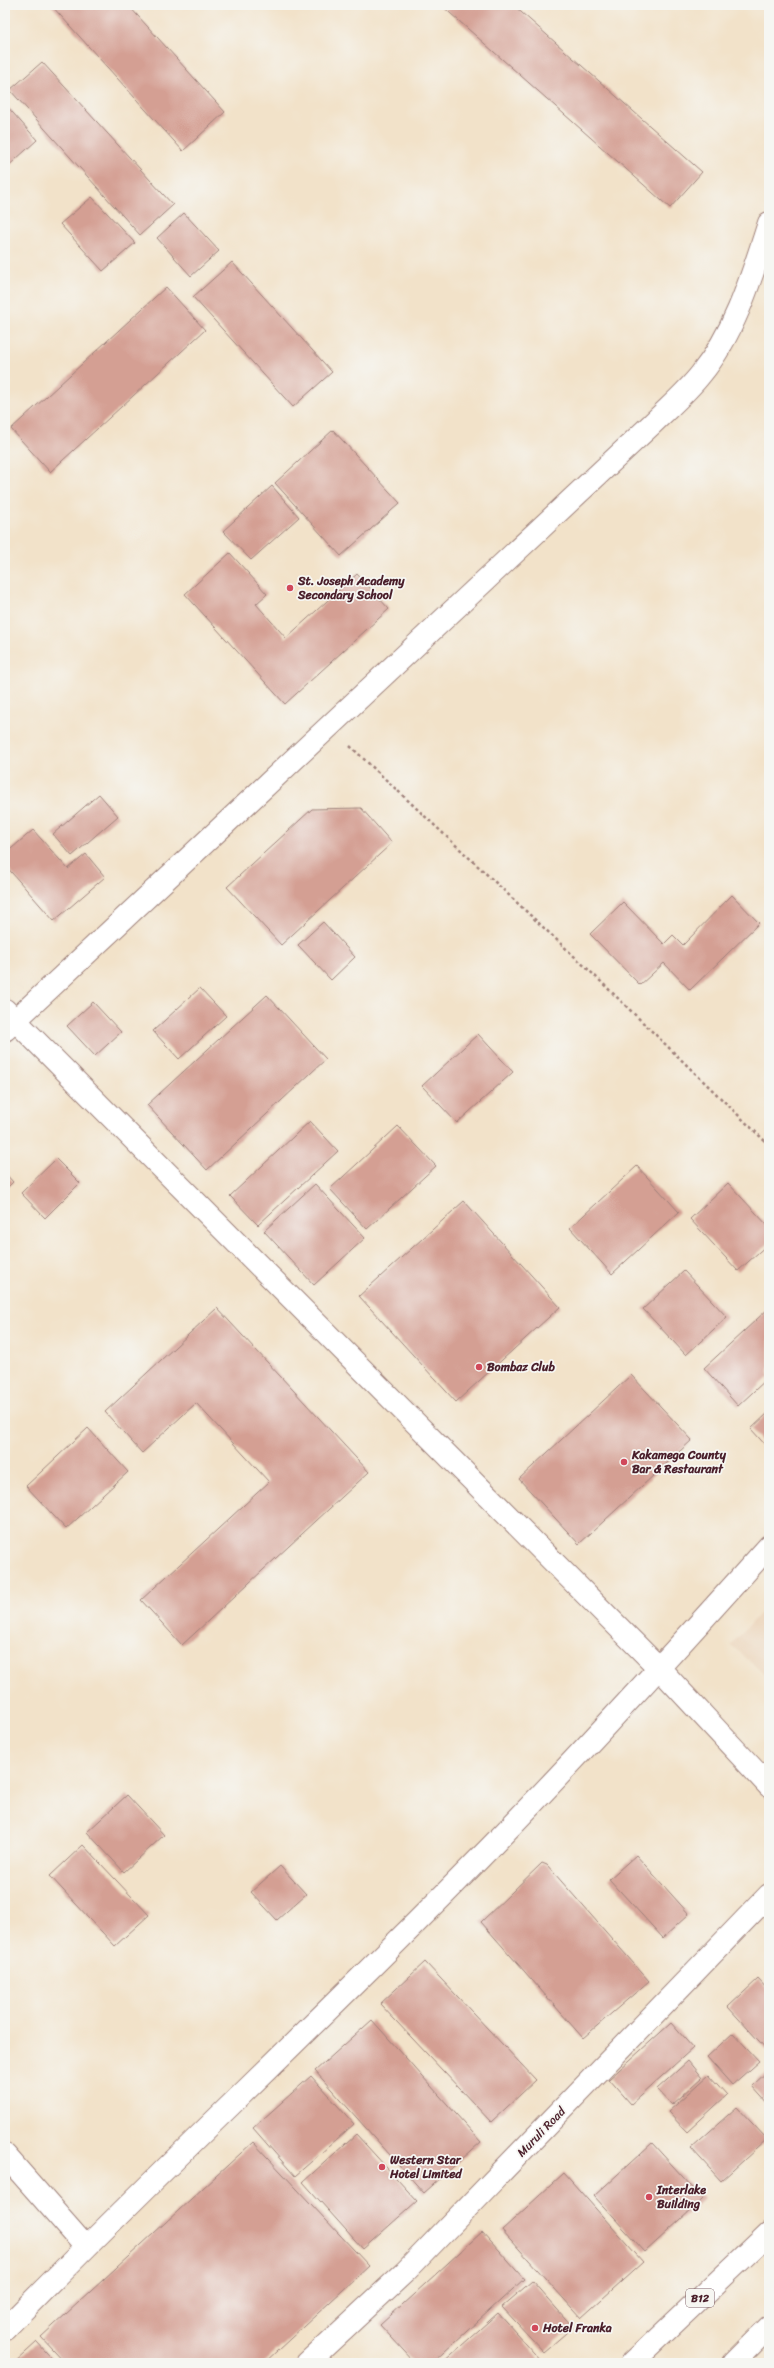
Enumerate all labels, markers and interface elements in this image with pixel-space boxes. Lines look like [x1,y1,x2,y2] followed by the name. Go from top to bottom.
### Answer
[297,570,405,606] place label: St. Joseph Academy Secondary School
[285,583,295,593] marker: St. Joseph Academy Secondary School
[487,1356,555,1378] place label: Bombaz Club
[474,1362,484,1372] marker: Bombaz Club
[631,1444,727,1480] place label: Kakamega County Bar & Restaurant
[619,1457,629,1467] marker: Kakamega County Bar & Restaurant
[511,2101,571,2162] street label: Muruli Road
[389,2149,463,2185] place label: Western Star Hotel Limited
[377,2162,387,2172] marker: Western Star Hotel Limited
[656,2179,706,2215] place label: Interlake Building
[644,2192,654,2202] marker: Interlake Building
[686,2289,714,2307] road number: B12
[542,2317,612,2339] place label: Hotel Franka
[530,2323,540,2333] marker: Hotel Franka

